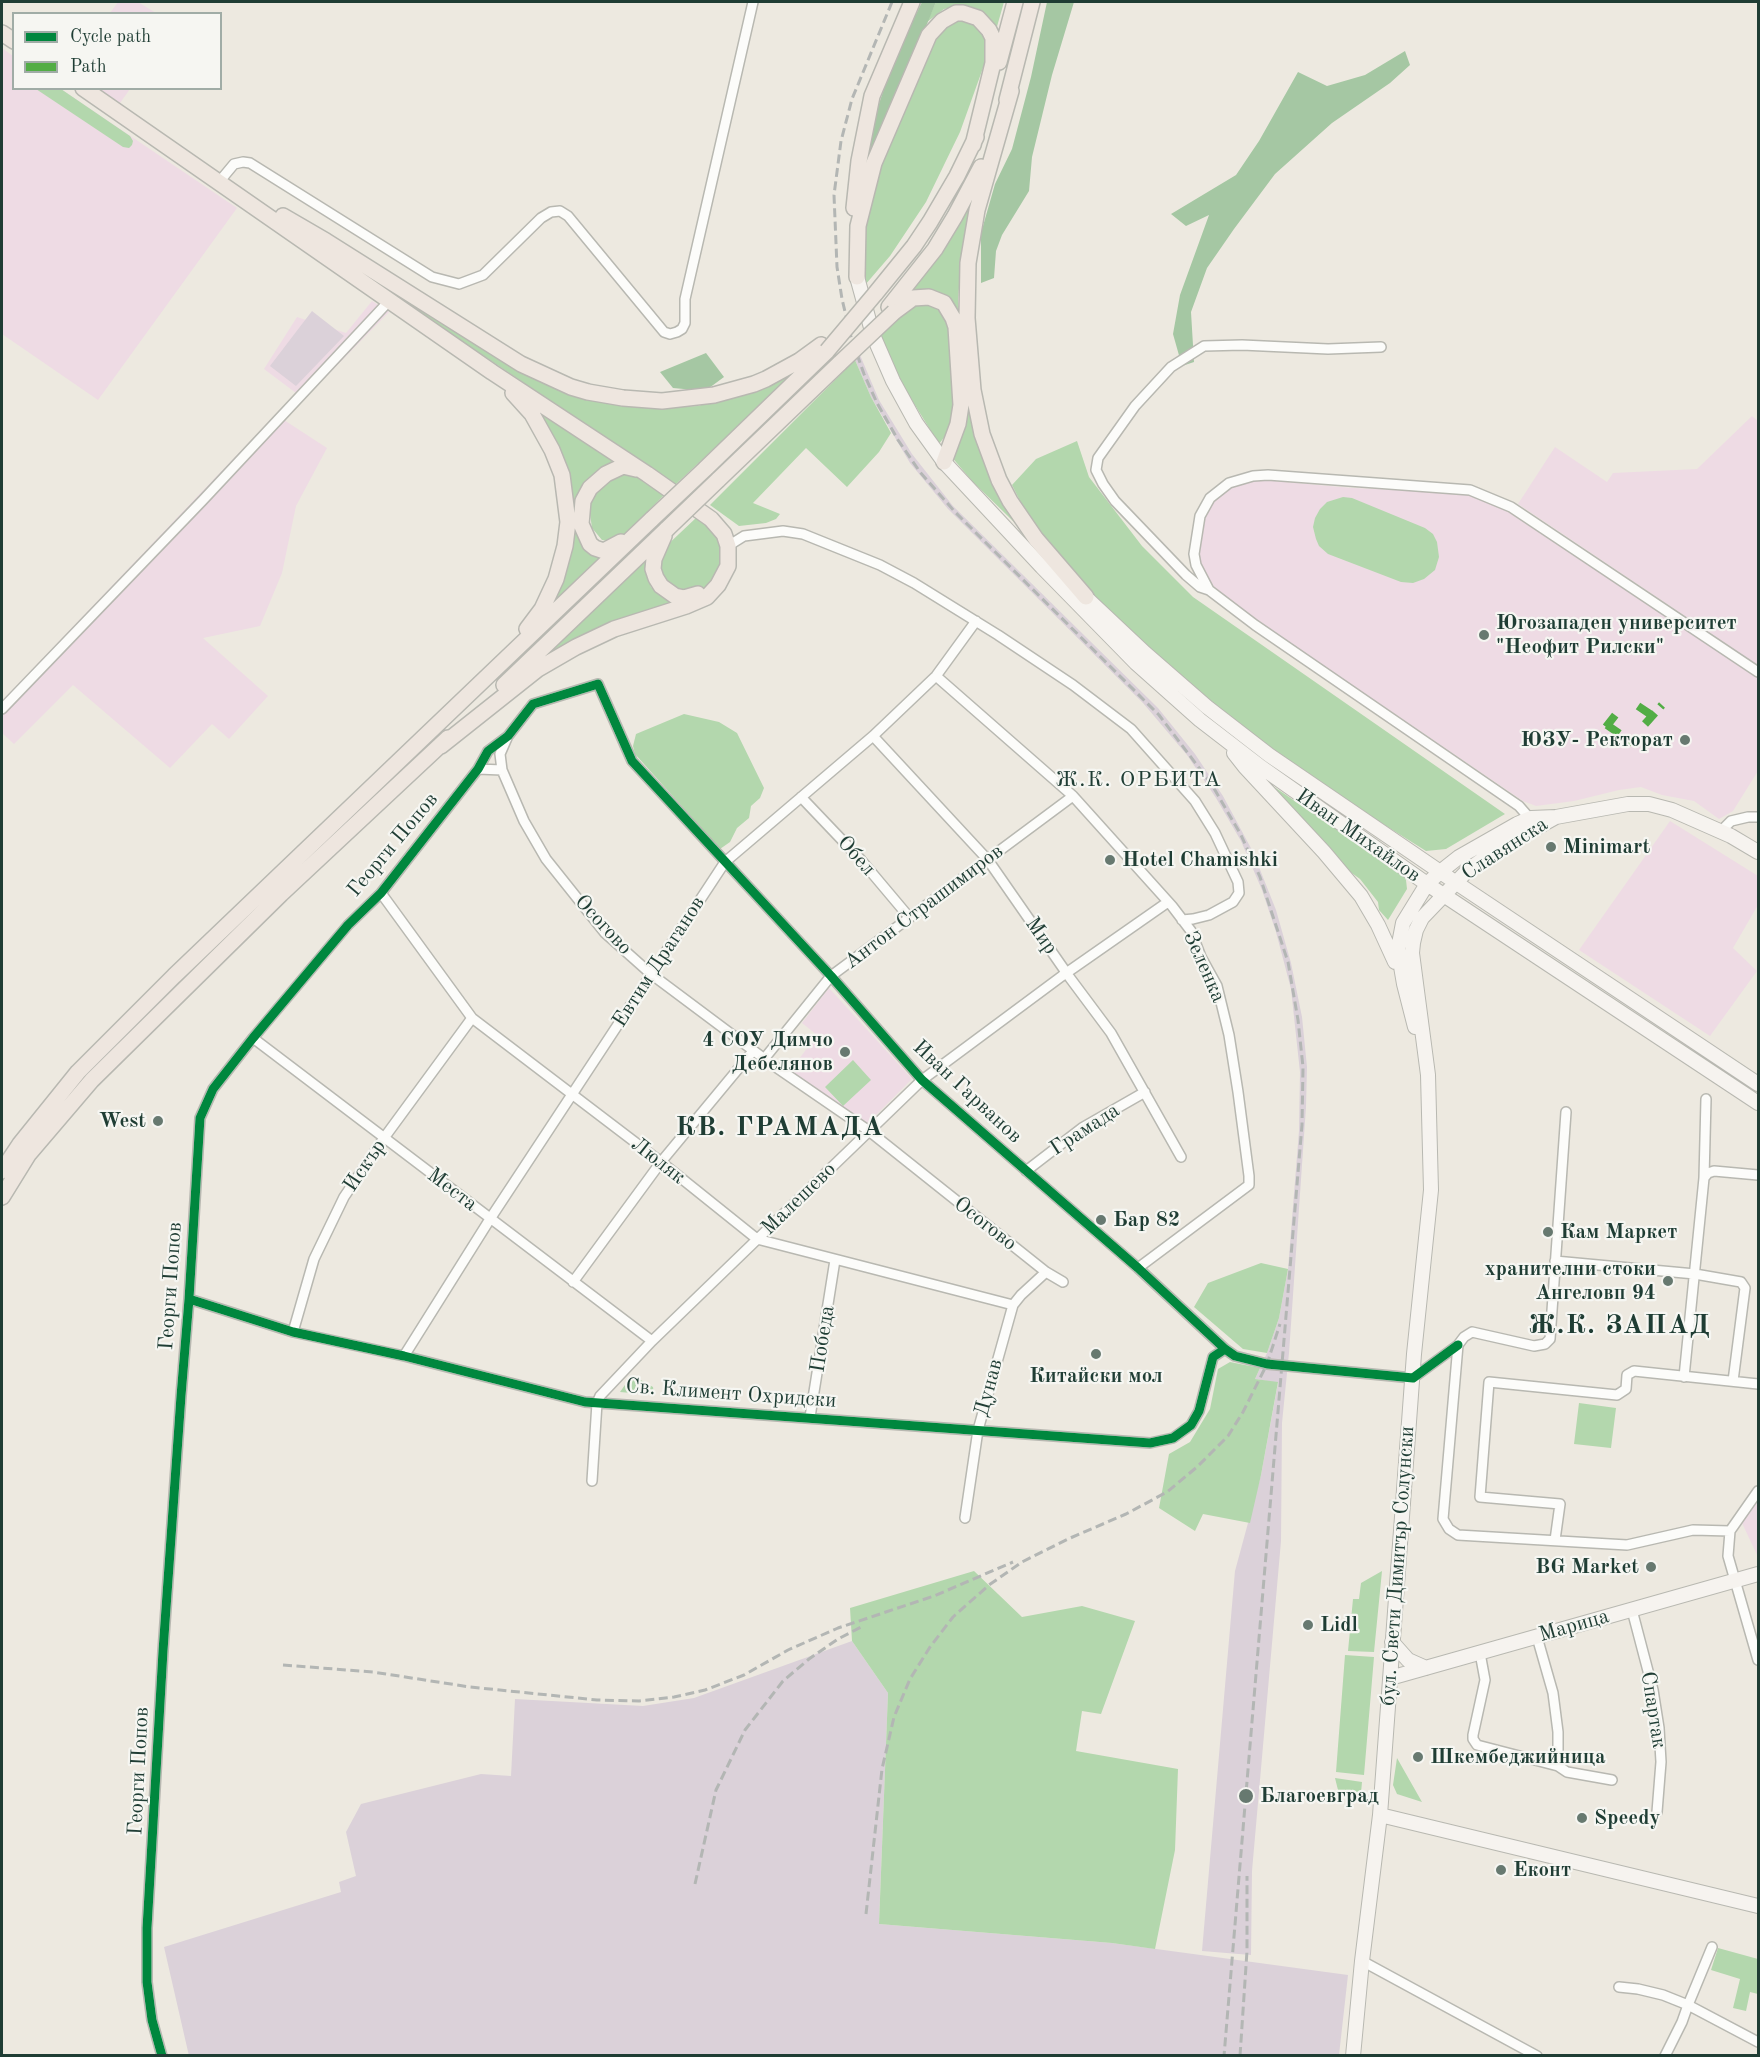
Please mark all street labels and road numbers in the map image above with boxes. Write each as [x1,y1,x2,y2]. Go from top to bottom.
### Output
street label: Иван Михайлов [1291,784,1425,888]
street label: Георги Попов [342,788,444,902]
street label: Славянска [1457,812,1553,886]
street label: Обел [831,831,881,881]
street label: Антон Страшимиров [840,839,1008,975]
street label: Осогово [569,890,637,960]
street label: Евтим Драганов [607,892,711,1032]
street label: Мир [1019,912,1063,960]
street label: Зеленка [1177,927,1231,1007]
street label: Иван Гарванов [907,1035,1027,1149]
street label: Грамада [1045,1098,1125,1162]
street label: Люляк [626,1132,690,1190]
street label: Искър [338,1135,392,1197]
street label: Малешево [756,1157,842,1241]
street label: Места [422,1163,482,1217]
street label: Осогово [948,1192,1022,1256]
street label: Георги Попов [154,1221,188,1351]
street label: Победа [805,1304,841,1374]
street label: Дунав [969,1356,1009,1420]
street label: Св. Климент Охридски [625,1374,837,1414]
street label: бул. Свети Димитър Солунски [1376,1425,1420,1707]
street label: Марица [1536,1604,1612,1648]
street label: Спартак [1634,1670,1672,1750]
street label: Георги Попов [123,1706,155,1836]

